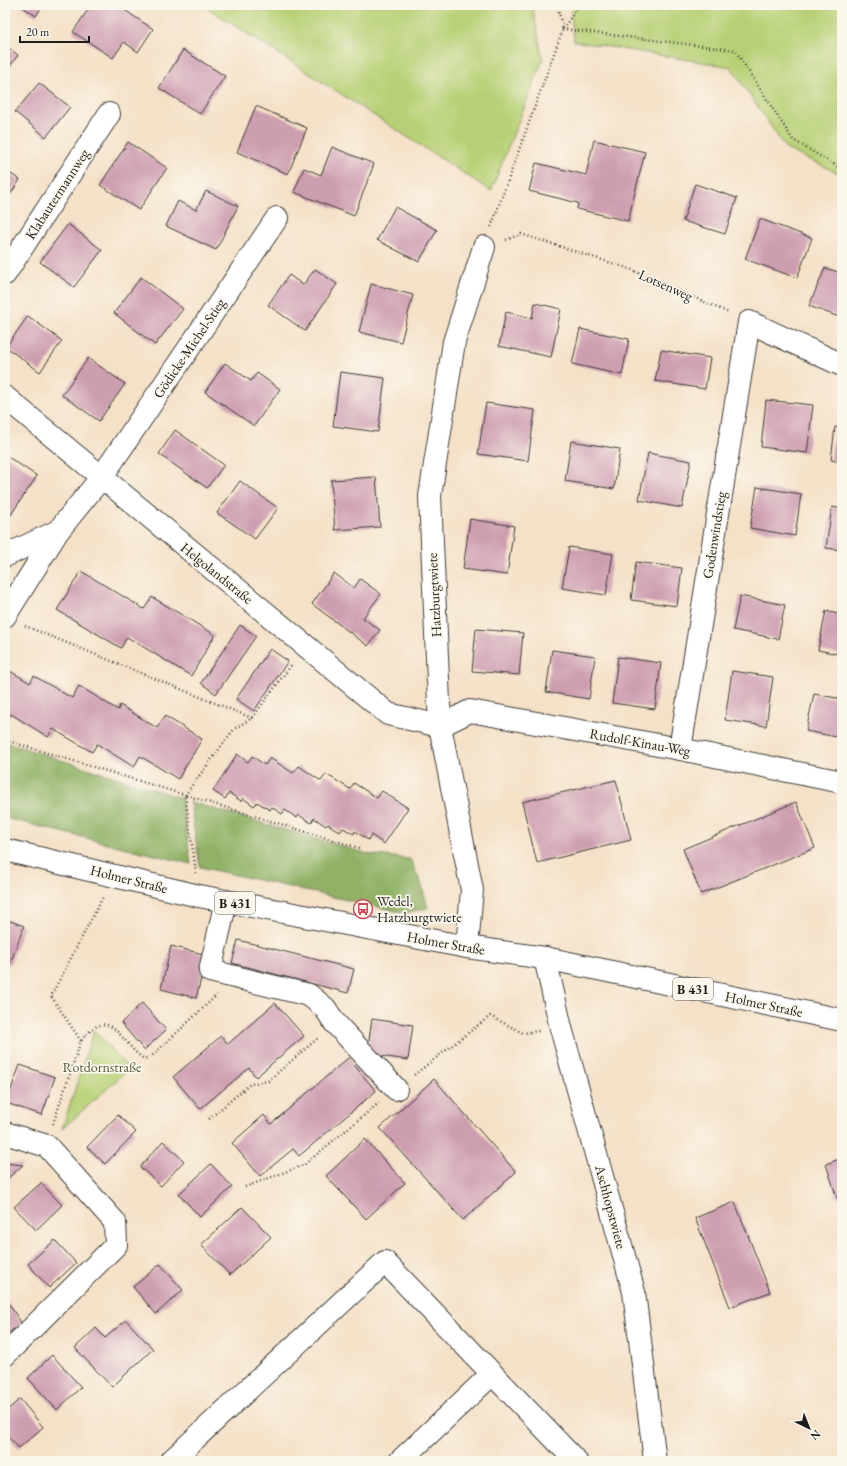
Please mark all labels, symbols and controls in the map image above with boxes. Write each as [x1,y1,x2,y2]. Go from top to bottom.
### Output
scale bar [20,18,89,44]
text: 20 m [26,24,50,40]
street label: Klabautermannweg [21,144,94,243]
street label: Lotsenweg [636,265,697,305]
street label: Gödicke-Michel-Stieg [149,294,230,401]
street label: Godenwindstieg [698,489,730,580]
street label: Helgolandstraße [177,538,257,608]
street label: Hatzburgtwiete [423,552,445,638]
street label: Rudolf-Kinau-Weg [588,724,693,760]
street label: Holmer Straße [89,861,170,897]
road number: B 431 [215,892,255,914]
place label: Wedel, Hatzburgtwiete [377,892,462,926]
bus stop icon: Wedel, Hatzburgtwiete [352,898,374,920]
street label: Holmer Straße [406,927,487,959]
road number: B 431 [673,978,713,1000]
street label: Holmer Straße [724,987,805,1021]
park label: Rotdornstraße [62,1058,142,1076]
street label: Aschhopstwiete [591,1162,631,1251]
north arrow [789,1408,829,1448]
text: N [808,1427,824,1444]

